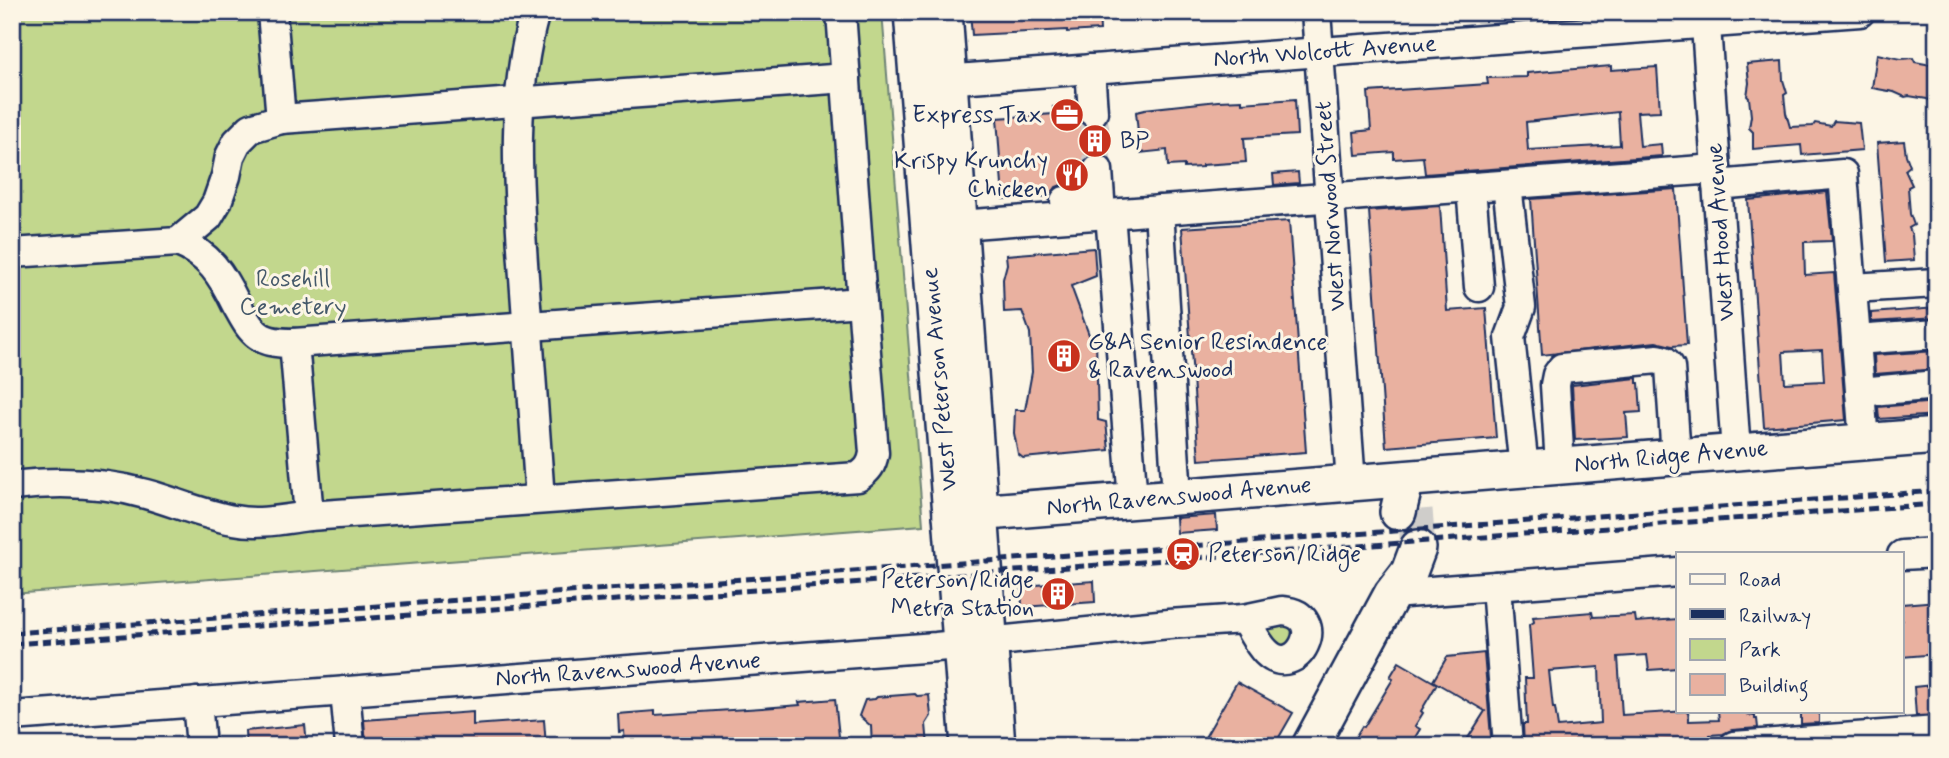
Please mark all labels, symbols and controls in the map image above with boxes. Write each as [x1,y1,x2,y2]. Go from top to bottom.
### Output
street label: North Wolcott Avenue [1212,29,1438,75]
office icon: Express Tax [1048,96,1086,134]
place label: Express Tax [912,100,1042,131]
street label: West Norwood Street [1308,100,1354,312]
building icon: BP [1076,122,1114,160]
place label: BP [1120,126,1149,157]
street label: West Hood Avenue [1699,142,1743,322]
place label: Krispy Krunchy Chicken [894,146,1048,205]
restaurant icon: Krispy Krunchy Chicken [1053,156,1091,194]
park label: Rosehill Cemetery [239,264,347,323]
street label: West Peterson Avenue [915,266,965,492]
place label: G&A Senior Resindence & Ravenswood [1088,327,1327,386]
building icon: G&A Senior Resindence & Ravenswood [1045,337,1083,375]
street label: North Ridge Avenue [1573,433,1769,483]
street label: North Ravenswood Avenue [1045,470,1313,524]
station icon: Peterson/Ridge [1164,535,1202,573]
place label: Peterson/Ridge [1208,539,1361,572]
legend [1676,552,1904,712]
place label: Peterson/Ridge Metra Station [881,565,1034,624]
text: Road [1739,566,1781,594]
building icon: Peterson/Ridge Metra Station [1039,575,1077,613]
text: Railway [1739,602,1811,630]
text: Park [1739,636,1781,664]
street label: North Ravenswood Avenue [494,645,762,695]
text: Building [1739,672,1809,702]

